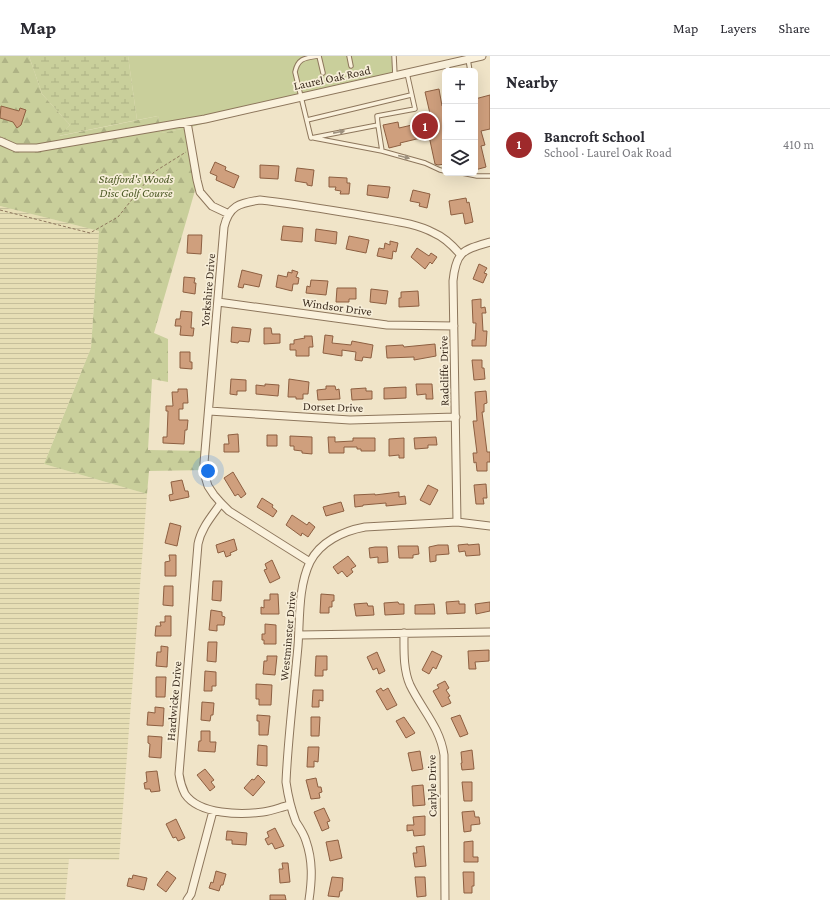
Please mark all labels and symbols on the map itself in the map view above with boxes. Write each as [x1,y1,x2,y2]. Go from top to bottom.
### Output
street label: Laurel Oak Road [292,63,373,93]
pin: 1 [412,111,438,141]
one-way arrow [333,129,345,135]
one-way arrow [398,154,410,160]
park label: Stafford's Woods Disc Golf Course [99,172,173,200]
street label: Yorkshire Drive [198,253,218,327]
street label: Windsor Drive [301,295,373,319]
street label: Radcliffe Drive [436,336,452,406]
street label: Dorset Drive [303,399,363,415]
your location [198,461,218,481]
street label: Westminster Drive [277,590,299,682]
street label: Hardwicke Drive [164,661,184,741]
street label: Carlyle Drive [424,755,440,817]

